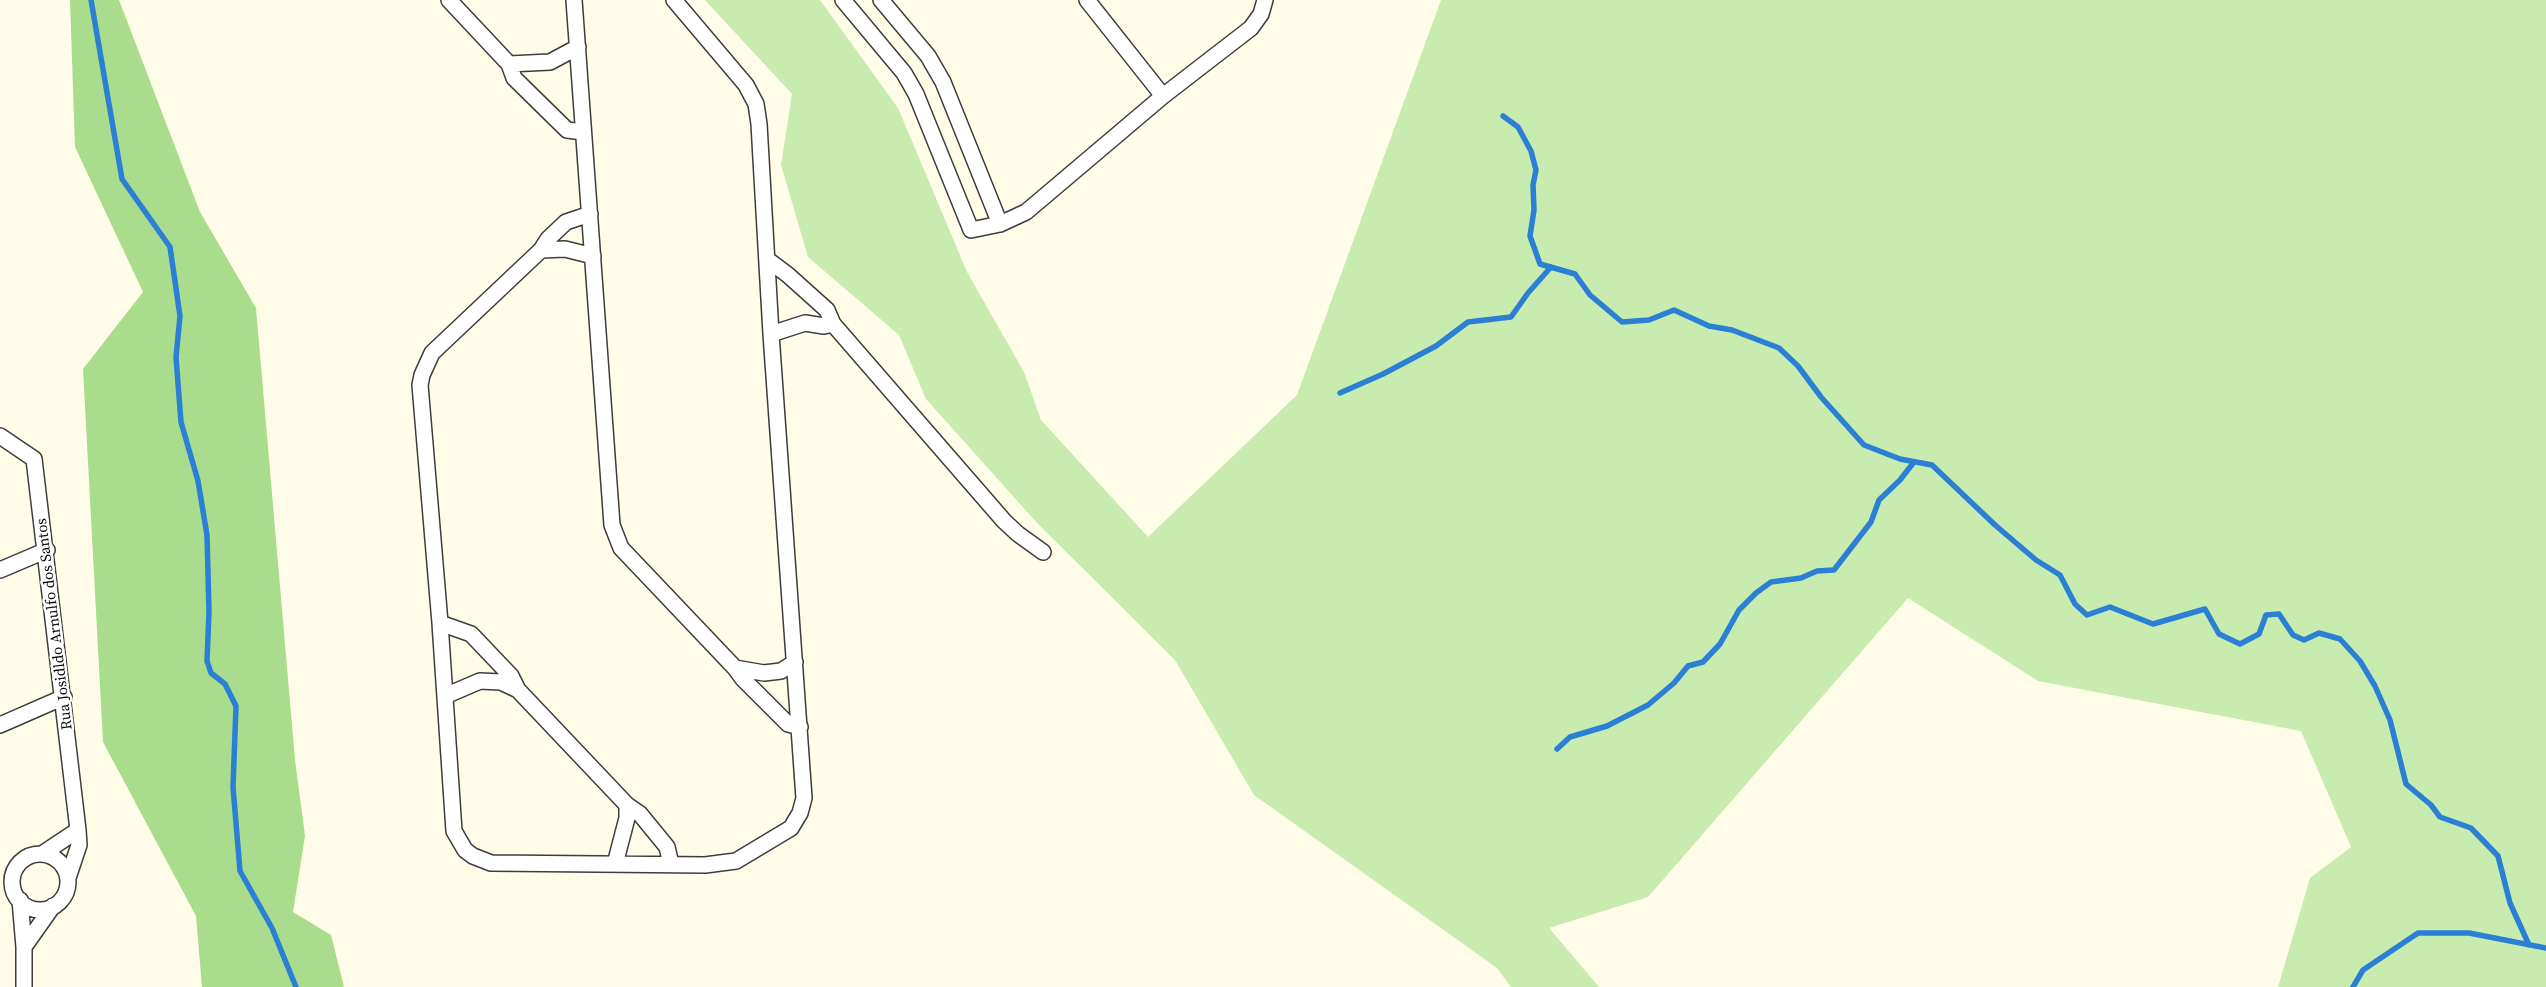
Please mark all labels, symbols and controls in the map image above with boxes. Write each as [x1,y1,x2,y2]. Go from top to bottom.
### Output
street label: Rua Josidldo Arnulfo dos Santos [33,517,77,731]

